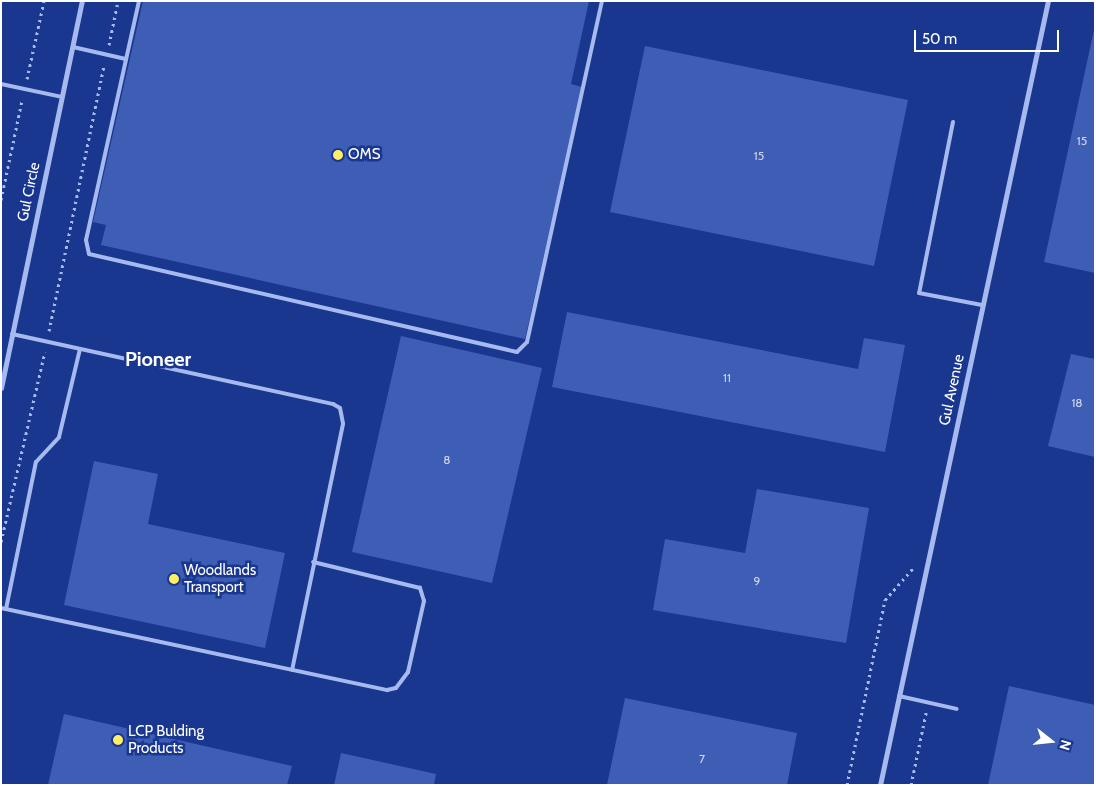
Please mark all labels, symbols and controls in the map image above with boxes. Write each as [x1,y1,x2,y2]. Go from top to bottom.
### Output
scale bar [916,20,1061,52]
text: 50 m [922,30,957,48]
house number: 15 [1077,134,1087,148]
place label: OMS [348,146,380,164]
marker: OMS [332,149,344,161]
house number: 15 [754,149,764,163]
street label: Gul Circle [14,161,44,223]
district label: Pioneer [125,347,191,371]
street label: Gul Avenue [936,353,968,427]
house number: 11 [723,371,731,385]
house number: 18 [1071,396,1083,410]
house number: 8 [443,453,451,467]
place label: Woodlands Transport [184,561,256,596]
marker: Woodlands Transport [168,573,180,585]
house number: 9 [754,574,760,588]
north arrow [1026,716,1076,766]
place label: LCP Bulding Products [128,722,204,757]
marker: LCP Bulding Products [112,734,124,746]
text: N [1055,738,1075,752]
house number: 7 [699,752,705,766]

